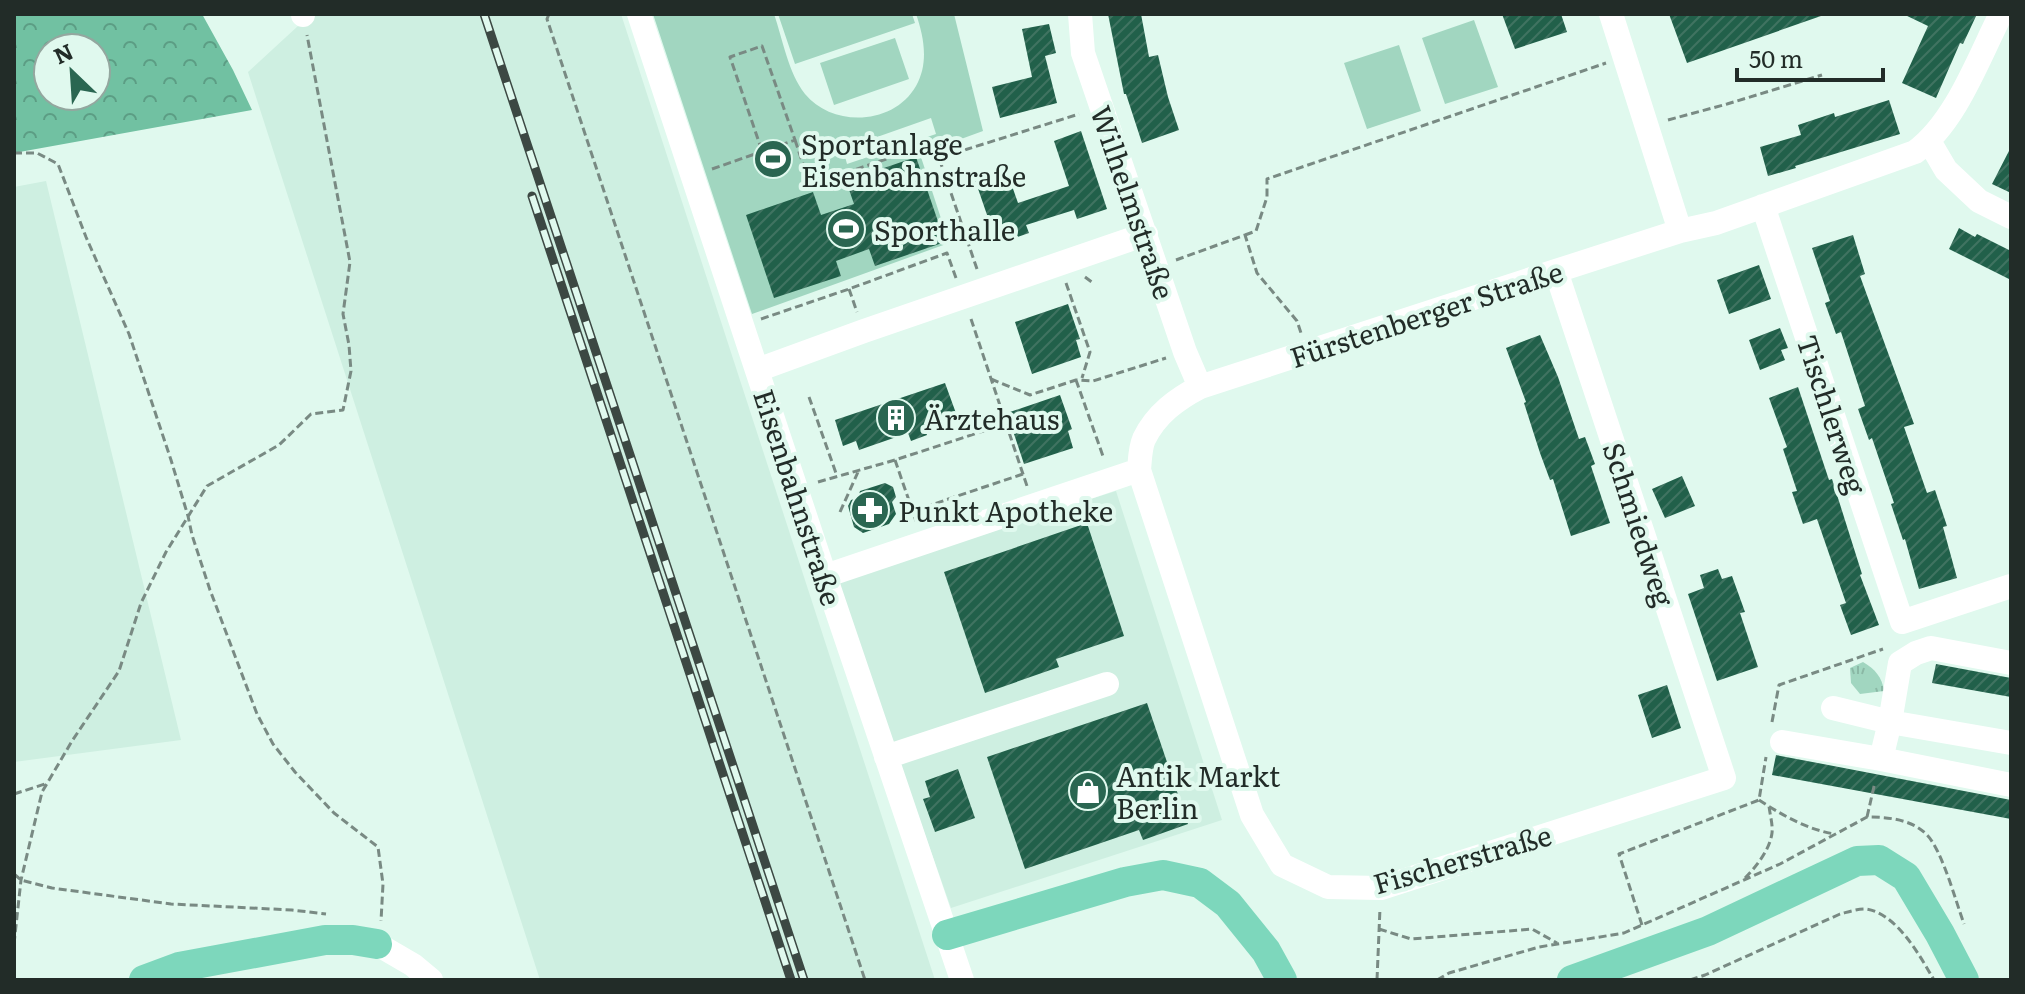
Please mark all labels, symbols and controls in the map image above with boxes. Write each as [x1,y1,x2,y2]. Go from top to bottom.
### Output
north arrow [32,32,112,112]
scale bar [1737,32,1883,82]
text: N [48,34,78,71]
text: 50 m [1749,40,1803,75]
street label: Wilhelmstraße [1081,100,1187,304]
place label: Sportanlage Eisenbahnstraße [801,122,1026,196]
sports icon: Sportanlage Eisenbahnstraße [752,138,794,180]
sports icon: Sporthalle [825,208,867,250]
place label: Sporthalle [874,208,1015,250]
street label: Fürstenberger Straße [1284,249,1568,377]
street label: Tischlerweg [1788,329,1879,499]
street label: Eisenbahnstraße [744,383,854,611]
building icon: Ärztehaus [875,397,917,439]
place label: Ärztehaus [924,397,1059,439]
street label: Schmiedweg [1594,437,1686,612]
pharmacy icon: Punkt Apotheke [849,489,891,531]
place label: Punkt Apotheke [898,489,1113,531]
place label: Antik Markt Berlin [1116,754,1281,828]
shop icon: Antik Markt Berlin [1067,770,1109,812]
street label: Fischerstraße [1368,813,1556,903]

